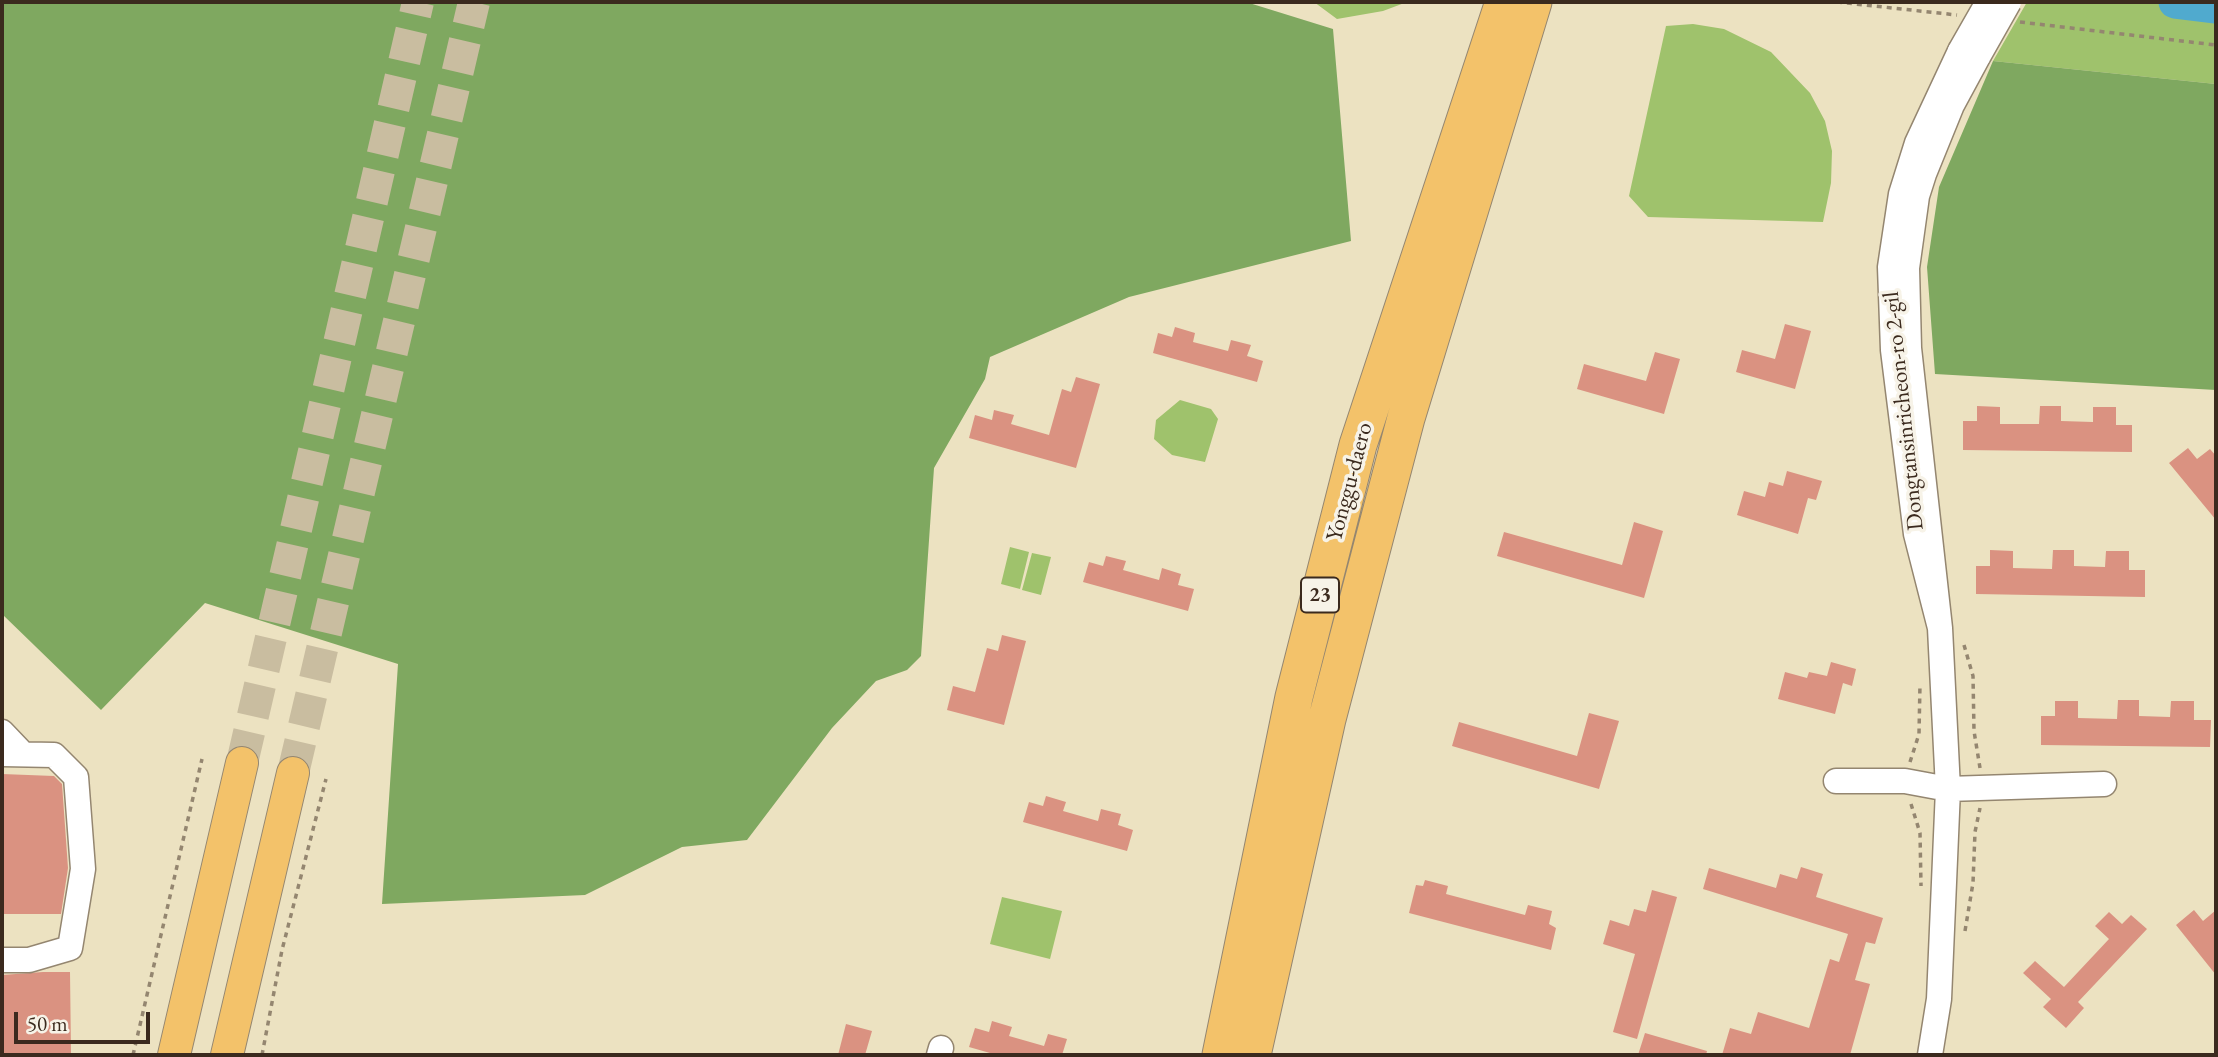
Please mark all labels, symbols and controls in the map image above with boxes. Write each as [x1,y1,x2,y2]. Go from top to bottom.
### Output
street label: Dongtansinricheon-ro 2-gil [1878,290,1930,532]
street label: Yonggu-daero [1321,420,1379,544]
road number: 23 [1301,578,1339,612]
scale bar [18,998,154,1042]
text: 50 m [27,1010,68,1037]

